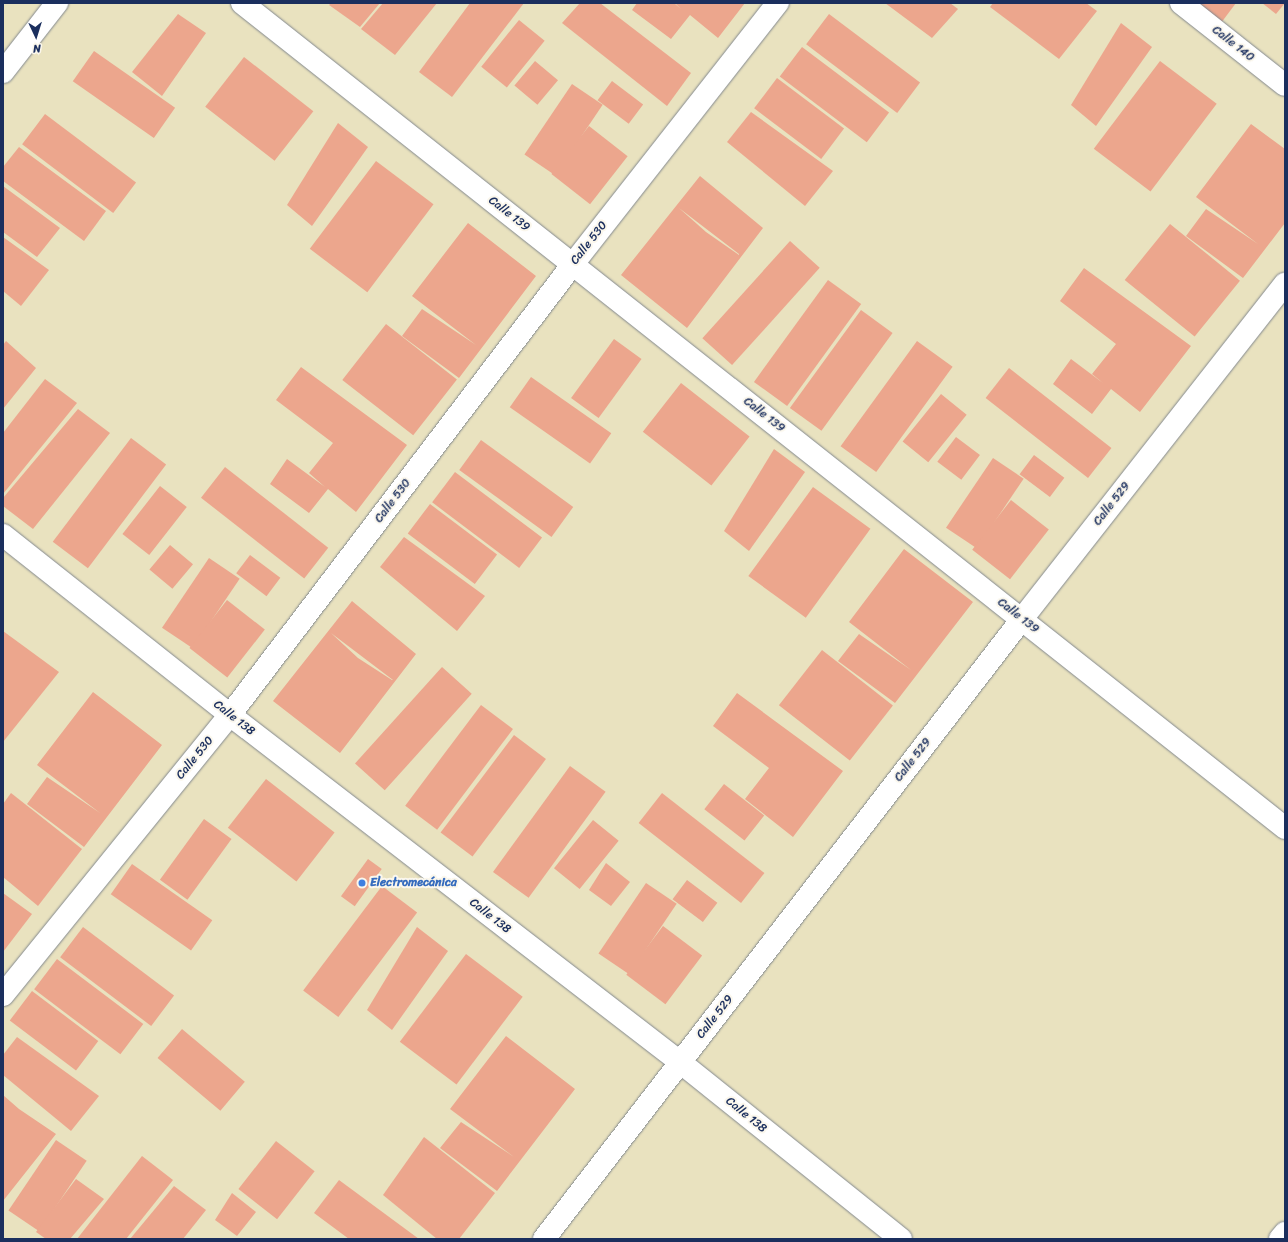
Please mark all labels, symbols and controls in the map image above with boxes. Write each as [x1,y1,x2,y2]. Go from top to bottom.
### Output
north arrow [16,16,56,56]
street label: Calle 140 [1209,23,1257,65]
text: N [32,39,41,58]
street label: Calle 139 [485,193,533,235]
street label: Calle 530 [568,218,610,268]
street label: Calle 139 [740,394,788,436]
street label: Calle 530 [372,476,414,526]
street label: Calle 529 [1091,479,1133,529]
street label: Calle 139 [994,595,1042,637]
street label: Calle 138 [210,697,258,739]
street label: Calle 530 [173,734,217,782]
street label: Calle 529 [892,735,934,785]
place label: Electromecánica [370,876,457,890]
marker: Electromecánica [357,878,367,888]
street label: Calle 138 [466,895,514,937]
street label: Calle 529 [694,992,736,1042]
street label: Calle 138 [723,1094,769,1136]

